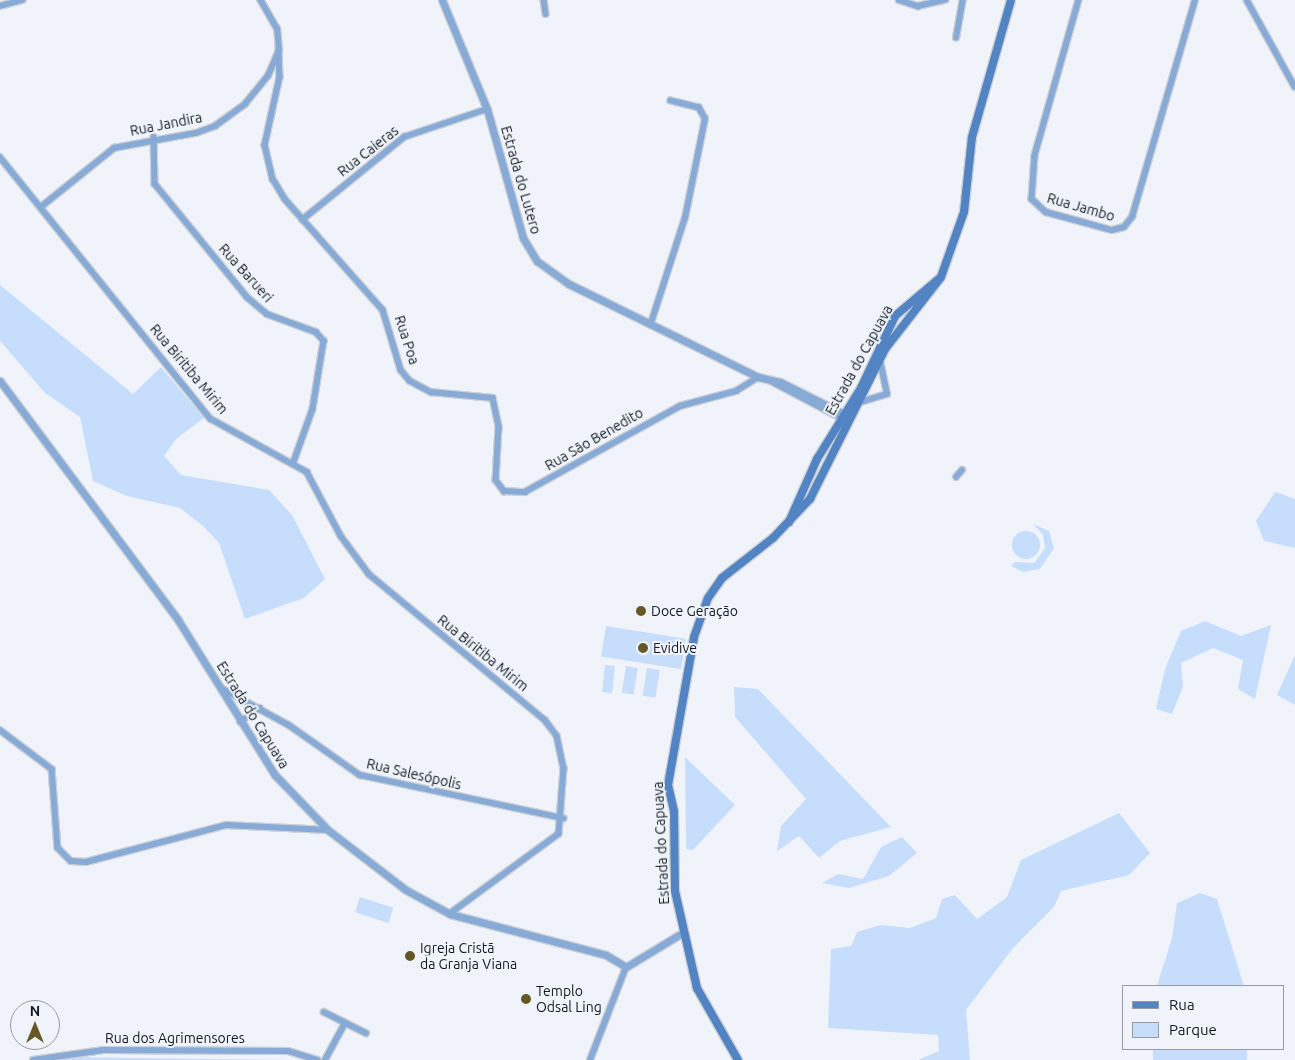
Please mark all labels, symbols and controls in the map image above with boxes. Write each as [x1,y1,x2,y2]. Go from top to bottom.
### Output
street label: Rua Jandira [128,109,204,139]
street label: Rua Caieras [334,122,402,180]
street label: Estrada do Lutero [498,124,544,236]
street label: Rua Jambo [1045,189,1117,225]
street label: Rua Barueri [215,240,277,306]
street label: Estrada do Capuava [822,302,896,418]
street label: Rua Poa [391,313,423,367]
street label: Rua Biritiba Mirim [147,321,231,417]
street label: Rua São Benedito [542,404,646,474]
place label: Doce Geração [651,603,738,619]
marker: Doce Geração [635,605,647,617]
street label: Rua Biritiba Mirim [434,611,532,695]
place label: Evidive [653,640,697,656]
marker: Evidive [637,642,649,654]
street label: Estrada do Capuava [213,658,293,772]
street label: Rua Salesópolis [365,755,463,793]
street label: Estrada do Capuava [649,781,673,905]
place label: Igreja Cristã da Granja Viana [420,940,517,972]
marker: Igreja Cristã da Granja Viana [404,950,416,962]
place label: Templo Odsal Ling [536,983,602,1016]
legend [1122,985,1285,1050]
marker: Templo Odsal Ling [520,993,532,1005]
text: Rua [1169,996,1195,1013]
north arrow [10,1000,60,1050]
text: N [30,1003,40,1019]
text: Parque [1169,1021,1217,1038]
street label: Rua dos Agrimensores [105,1030,245,1046]

